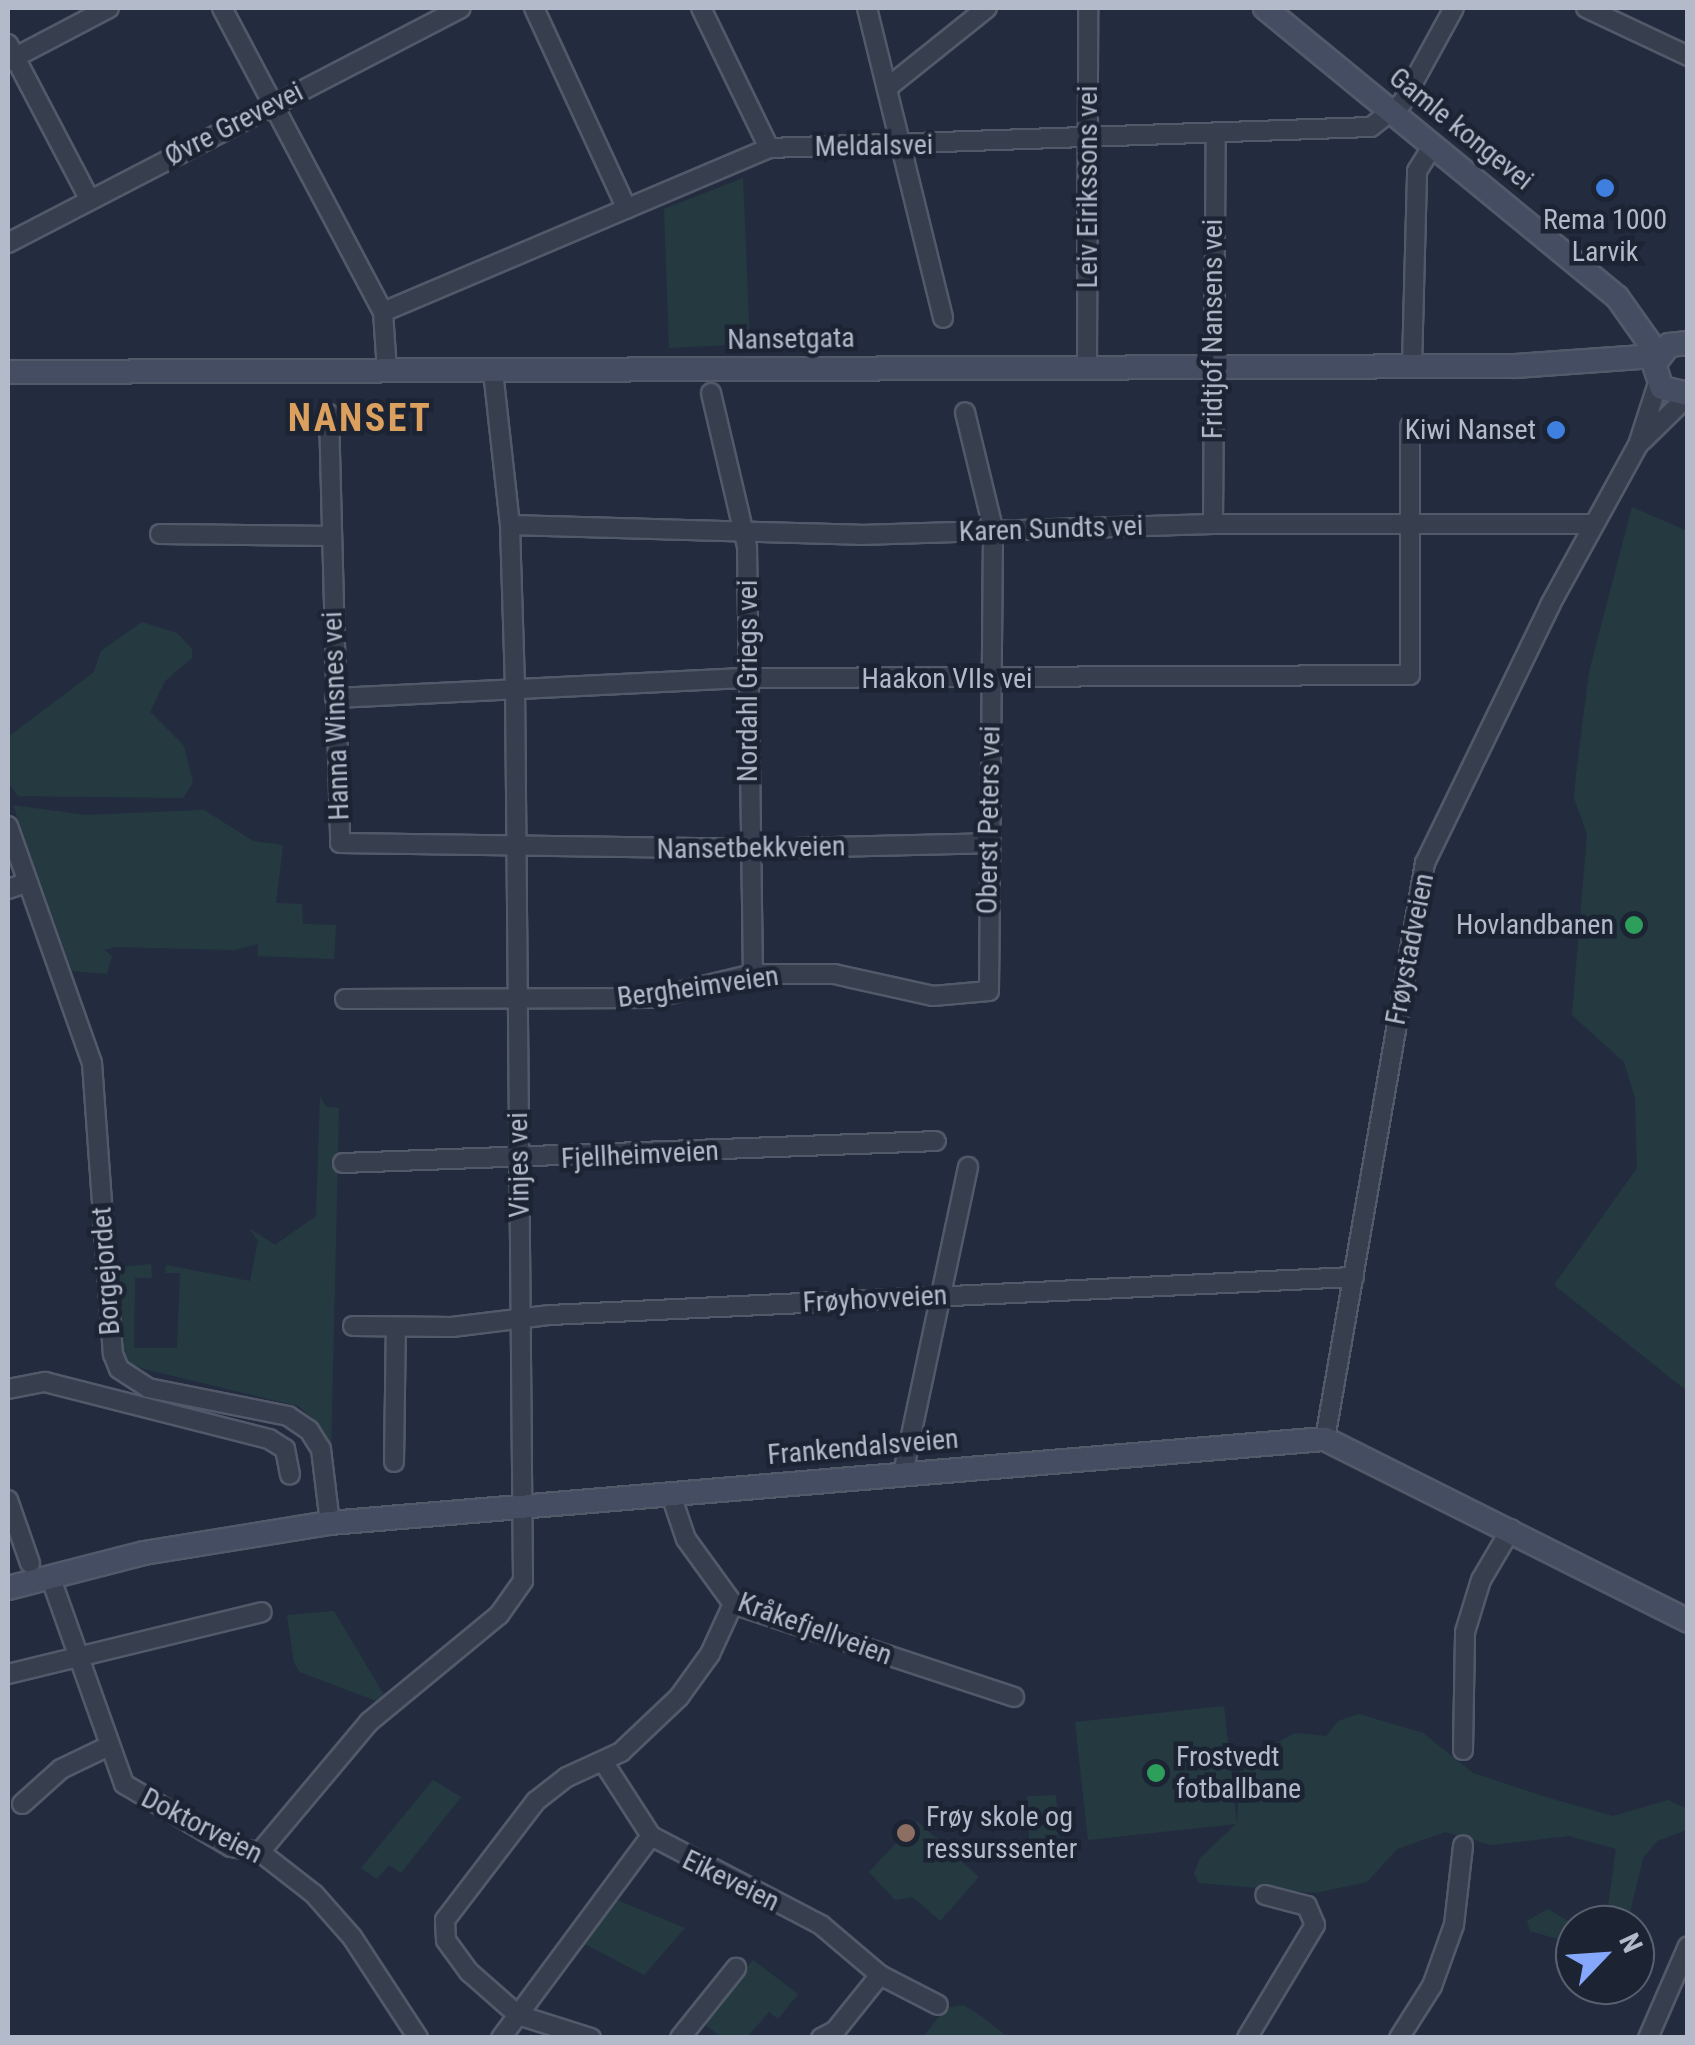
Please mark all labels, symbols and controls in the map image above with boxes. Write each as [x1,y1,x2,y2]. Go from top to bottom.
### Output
street label: Gamle kongevei [1382,61,1540,197]
street label: Øvre Grevevei [159,75,309,173]
street label: Leiv Eirikssons vei [1071,86,1105,288]
street label: Meldalsvei [814,128,934,164]
marker: Rema 1000 Larvik [1594,177,1616,199]
place label: Rema 1000 Larvik [1543,203,1667,269]
street label: Fridtjof Nansens vei [1196,219,1230,439]
street label: Nansetgata [727,321,855,357]
district label: NANSET [288,396,432,442]
place label: Kiwi Nanset [1405,413,1536,447]
marker: Kiwi Nanset [1545,419,1567,441]
street label: Karen Sundts vei [958,509,1144,549]
street label: Nordahl Griegs vei [731,580,765,782]
street label: Hanna Winsnes vei [316,611,356,821]
street label: Haakon VIIs vei [861,662,1033,696]
street label: Oberst Peters vei [971,725,1007,915]
street label: Nansetbekkveien [656,830,846,866]
street label: Frøystadveien [1379,870,1441,1028]
place label: Hovlandbanen [1456,908,1614,942]
marker: Hovlandbanen [1623,914,1645,936]
street label: Bergheimveien [615,959,781,1015]
street label: Vinjes vei [501,1112,537,1218]
street label: Fjellheimveien [560,1134,720,1176]
street label: Borgejordet [85,1206,127,1336]
street label: Frøyhovveien [802,1278,948,1320]
street label: Frankendalsveien [766,1422,960,1472]
street label: Kråkefjellveien [733,1586,897,1672]
place label: Frostvedt fotballbane [1176,1740,1301,1806]
marker: Frostvedt fotballbane [1145,1762,1167,1784]
street label: Doktorveien [136,1781,268,1871]
place label: Frøy skole og ressurssenter [926,1800,1077,1866]
marker: Frøy skole og ressurssenter [895,1822,917,1844]
street label: Eikeveien [677,1843,785,1919]
north arrow [1555,1905,1655,2005]
text: N [1612,1928,1649,1958]

